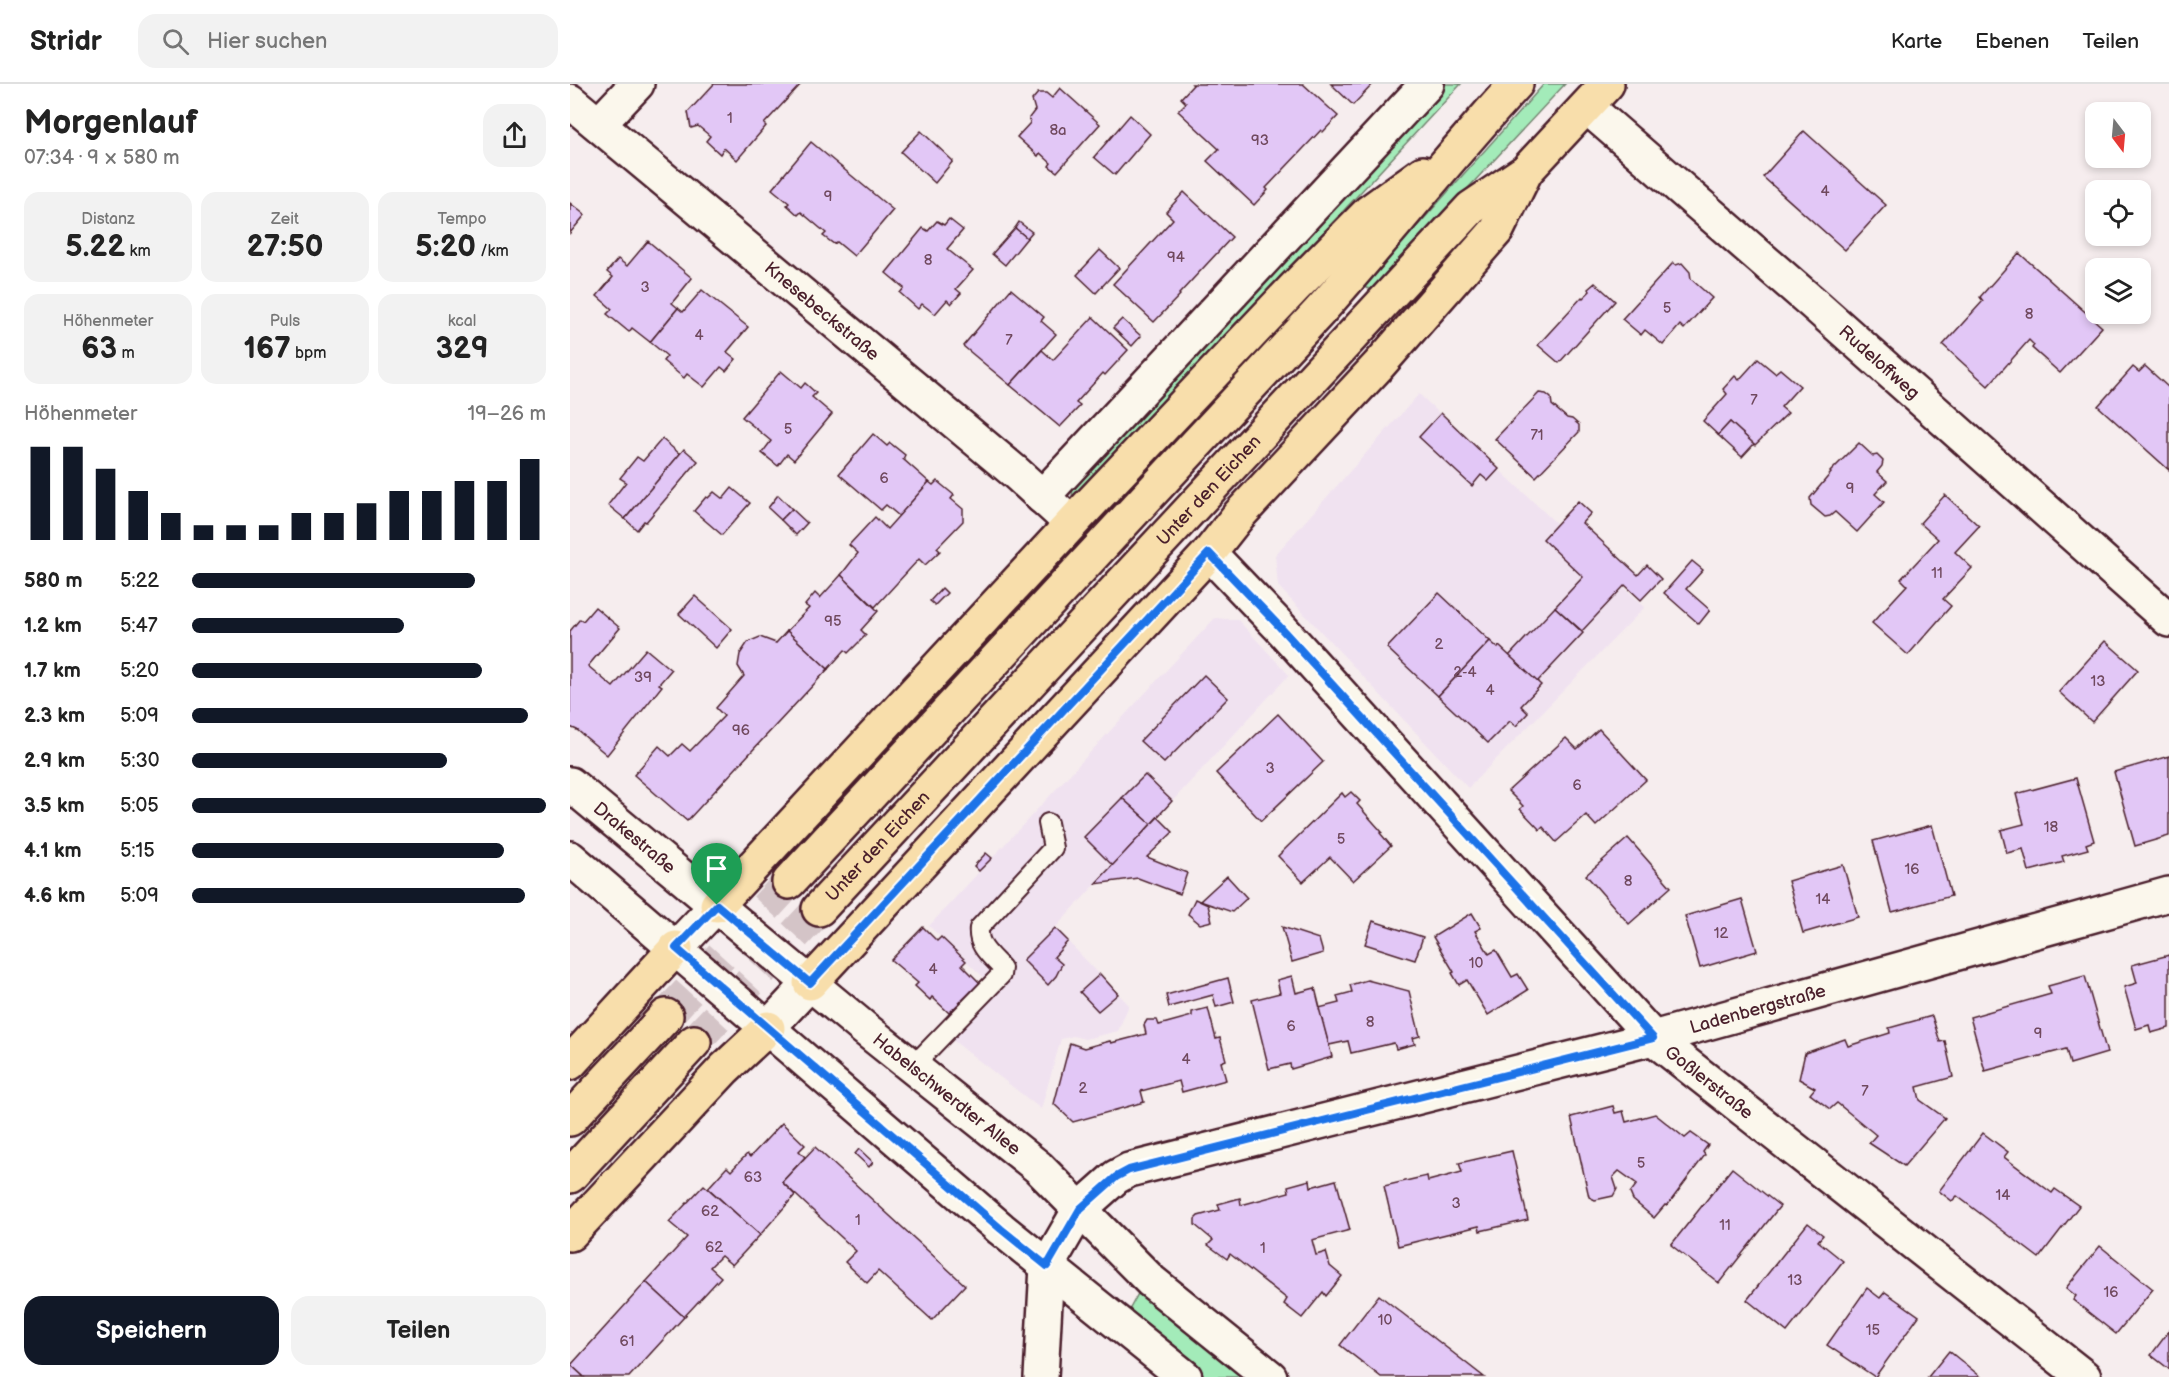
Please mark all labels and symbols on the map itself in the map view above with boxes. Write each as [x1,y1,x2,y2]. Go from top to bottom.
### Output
north arrow [2085,102,2151,168]
house number: 1 [727,109,733,128]
house number: 8a [1049,121,1067,140]
house number: 93 [1251,131,1269,150]
house number: 4 [1820,182,1830,201]
house number: 9 [824,187,832,206]
house number: 94 [1167,248,1185,267]
house number: 8 [924,251,933,270]
street label: Knesebeckstraße [760,258,883,365]
house number: 3 [640,278,650,297]
house number: 5 [1663,299,1671,318]
house number: 8 [2025,305,2034,324]
street label: Rudeloffweg [1834,321,1924,404]
house number: 4 [694,326,704,345]
house number: 7 [1005,331,1013,350]
house number: 7 [1750,391,1758,410]
house number: 5 [784,420,792,439]
house number: 71 [1530,426,1544,445]
street label: Unter den Eichen [1153,431,1265,550]
house number: 6 [879,469,889,488]
house number: 9 [1846,479,1854,498]
house number: 11 [1931,564,1943,583]
house number: 95 [824,612,842,631]
house number: 2 [1435,635,1444,654]
house number: 2-4 [1453,663,1477,682]
house number: 39 [634,668,652,687]
house number: 13 [2090,672,2106,691]
house number: 4 [1485,681,1495,700]
house number: 96 [732,721,750,740]
house number: 3 [1265,759,1275,778]
house number: 6 [1572,776,1582,795]
street label: Unter den Eichen [822,787,934,906]
street label: Drakestraße [589,798,680,878]
house number: 18 [2044,818,2059,837]
house number: 5 [1337,830,1345,849]
pin [691,843,742,905]
house number: 16 [1905,860,1919,879]
house number: 8 [1624,872,1633,891]
house number: 14 [1816,890,1830,909]
house number: 12 [1714,924,1728,943]
house number: 10 [1469,954,1483,973]
house number: 4 [928,960,938,979]
street label: Ladenbergstraße [1687,980,1829,1038]
house number: 8 [1366,1013,1375,1032]
house number: 6 [1286,1017,1296,1036]
house number: 9 [2034,1024,2042,1043]
street label: Habelschwerdter Allee [868,1029,1025,1160]
street label: Goßlerstraße [1661,1041,1757,1124]
house number: 4 [1181,1050,1191,1069]
house number: 2 [1079,1079,1088,1098]
house number: 7 [1861,1082,1869,1101]
house number: 5 [1637,1154,1645,1173]
house number: 63 [744,1168,762,1187]
house number: 14 [1996,1186,2010,1205]
house number: 3 [1451,1194,1461,1213]
house number: 62 [701,1202,719,1221]
house number: 1 [855,1211,861,1230]
house number: 11 [1719,1216,1731,1235]
house number: 62 [705,1238,723,1257]
house number: 1 [1260,1239,1266,1258]
house number: 13 [1787,1271,1803,1290]
house number: 16 [2104,1283,2118,1302]
house number: 10 [1378,1311,1392,1330]
house number: 15 [1866,1321,1880,1340]
house number: 61 [620,1332,634,1351]

